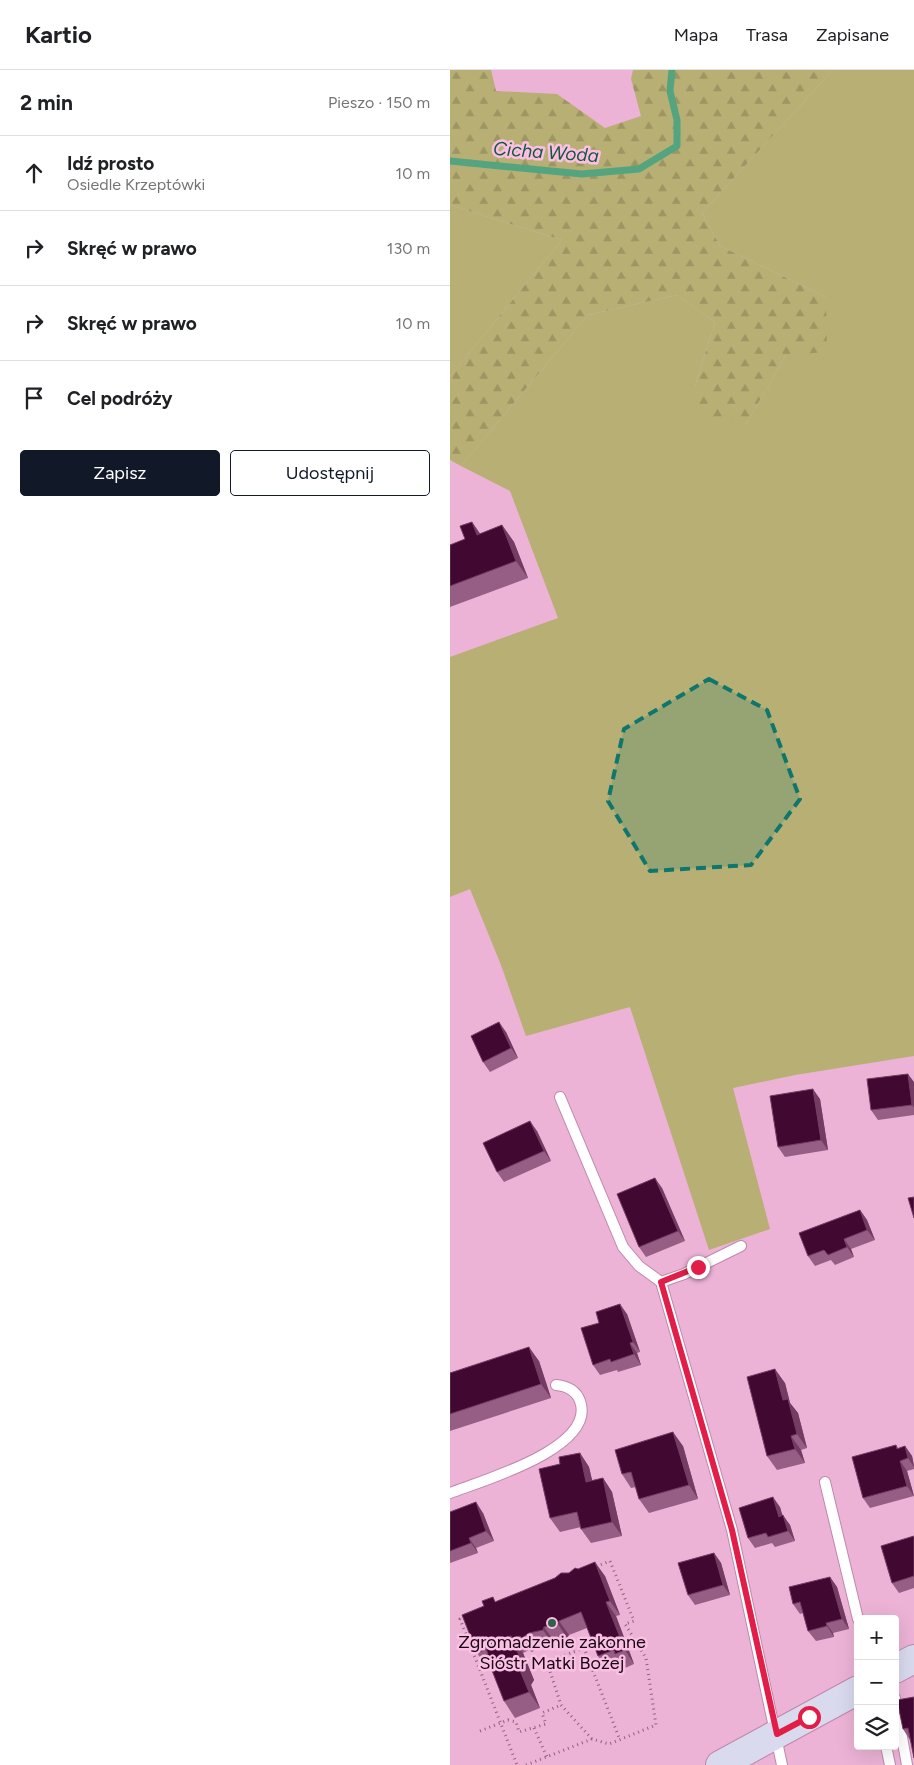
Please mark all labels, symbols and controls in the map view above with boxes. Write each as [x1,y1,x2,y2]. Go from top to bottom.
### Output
text: Kartio [25,20,92,49]
text: Mapa [674,24,718,46]
text: Trasa [746,24,788,46]
text: Zapisane [816,24,889,46]
text: 2 min [20,90,73,115]
text: Pieszo · 150 m [328,93,430,112]
water label: Cicha Woda [492,137,600,167]
text: Idź prosto [67,152,154,175]
icon: ahead [20,159,48,187]
text: 10 m [396,164,430,183]
text: Osiedle Krzeptówki [67,175,205,194]
icon: right [20,234,48,262]
text: Skręć w prawo [67,237,197,260]
text: 130 m [387,239,430,258]
icon: right [20,309,48,337]
text: Skręć w prawo [67,312,197,335]
text: 10 m [396,314,430,333]
icon: arrive [20,384,48,412]
text: Cel podróży [67,387,173,410]
button: Zapisz [20,450,220,496]
button: Udostępnij [230,450,430,496]
route end [687,1256,710,1279]
map controls [854,1615,899,1750]
button: + [854,1615,899,1660]
marker: Zgromadzenie zakonne Sióstr Matki Bożej [546,1617,558,1629]
place label: Zgromadzenie zakonne Sióstr Matki Bożej [458,1631,646,1674]
button: − [854,1660,899,1705]
button: layers [854,1705,899,1750]
route start [798,1706,821,1729]

